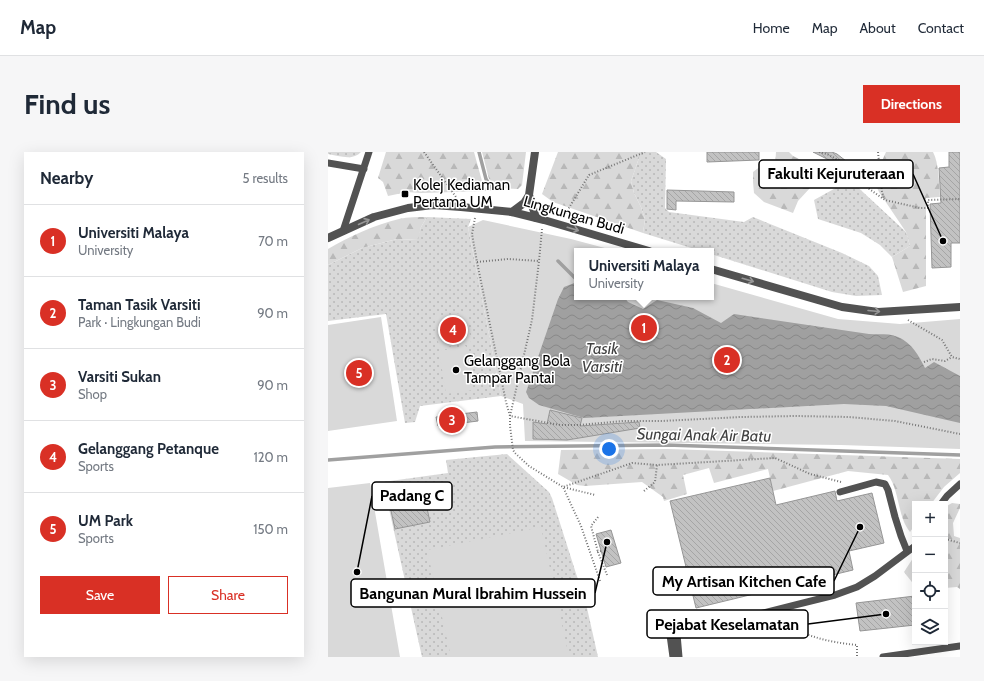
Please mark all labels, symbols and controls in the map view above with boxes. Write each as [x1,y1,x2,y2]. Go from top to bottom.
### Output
text: Map [20,16,56,39]
text: Home [753,19,790,37]
text: Map [812,19,837,37]
text: About [859,19,896,37]
text: Contact [918,19,964,37]
button: Directions [863,85,960,123]
text: Find us [24,87,110,121]
callout: Fakulti Kejuruteraan [759,160,913,188]
text: Fakulti Kejuruteraan [767,164,905,183]
text: Nearby [40,168,93,188]
text: 5 results [242,170,288,186]
place label: Kolej Kediaman Pertama UM [413,176,510,211]
marker: Kolej Kediaman Pertama UM [400,189,410,199]
street label: Lingkungan Budi [521,192,627,238]
one-way arrow [357,218,369,225]
text: Universiti Malaya [78,224,189,242]
one-way arrow [566,226,579,233]
text: 1 [51,233,55,249]
text: 70 m [258,233,288,249]
text: University [78,242,133,258]
popup [574,248,714,300]
text: Universiti Malaya [589,257,699,275]
text: University [589,275,644,291]
one-way arrow [742,277,755,284]
text: Taman Tasik Varsiti [78,296,201,314]
text: 2 [50,305,56,321]
text: 90 m [257,305,288,321]
one-way arrow [867,307,880,314]
pin: 1 [631,313,657,343]
text: Park · Lingkungan Budi [78,314,201,330]
pin: 4 [440,315,466,345]
water label: Tasik Varsiti [582,339,623,376]
pin: 2 [714,345,740,375]
place label: Gelanggang Bola Tampar Pantai [464,352,571,387]
pin: 5 [346,358,372,388]
marker: Gelanggang Bola Tampar Pantai [451,365,461,375]
text: Varsiti Sukan [78,368,161,386]
text: 3 [49,377,57,393]
text: 90 m [257,377,288,393]
text: Shop [78,386,107,402]
pin: 3 [439,405,465,435]
water label: Sungai Anak Air Batu [637,424,771,446]
your location [599,439,619,459]
text: Gelanggang Petanque [78,440,219,458]
text: 4 [49,449,57,465]
text: 120 m [254,449,288,465]
text: Sports [78,458,114,474]
callout: Padang C [372,482,452,510]
text: Padang C [380,486,445,505]
map controls [912,501,948,645]
button: + [912,501,948,537]
text: UM Park [78,512,133,530]
text: 5 [50,521,56,537]
text: 150 m [253,521,288,537]
text: Sports [78,530,114,546]
button: − [912,537,948,573]
callout: My Artisan Kitchen Cafe [653,567,834,595]
text: My Artisan Kitchen Cafe [662,572,826,591]
button: locate [912,573,948,609]
button: Save [40,576,160,614]
button: Share [168,576,288,614]
callout: Bangunan Mural Ibrahim Hussein [351,579,595,607]
text: Bangunan Mural Ibrahim Hussein [359,584,587,603]
button: layers [912,609,948,645]
callout: Pejabat Keselamatan [647,610,808,638]
text: Pejabat Keselamatan [655,615,799,634]

